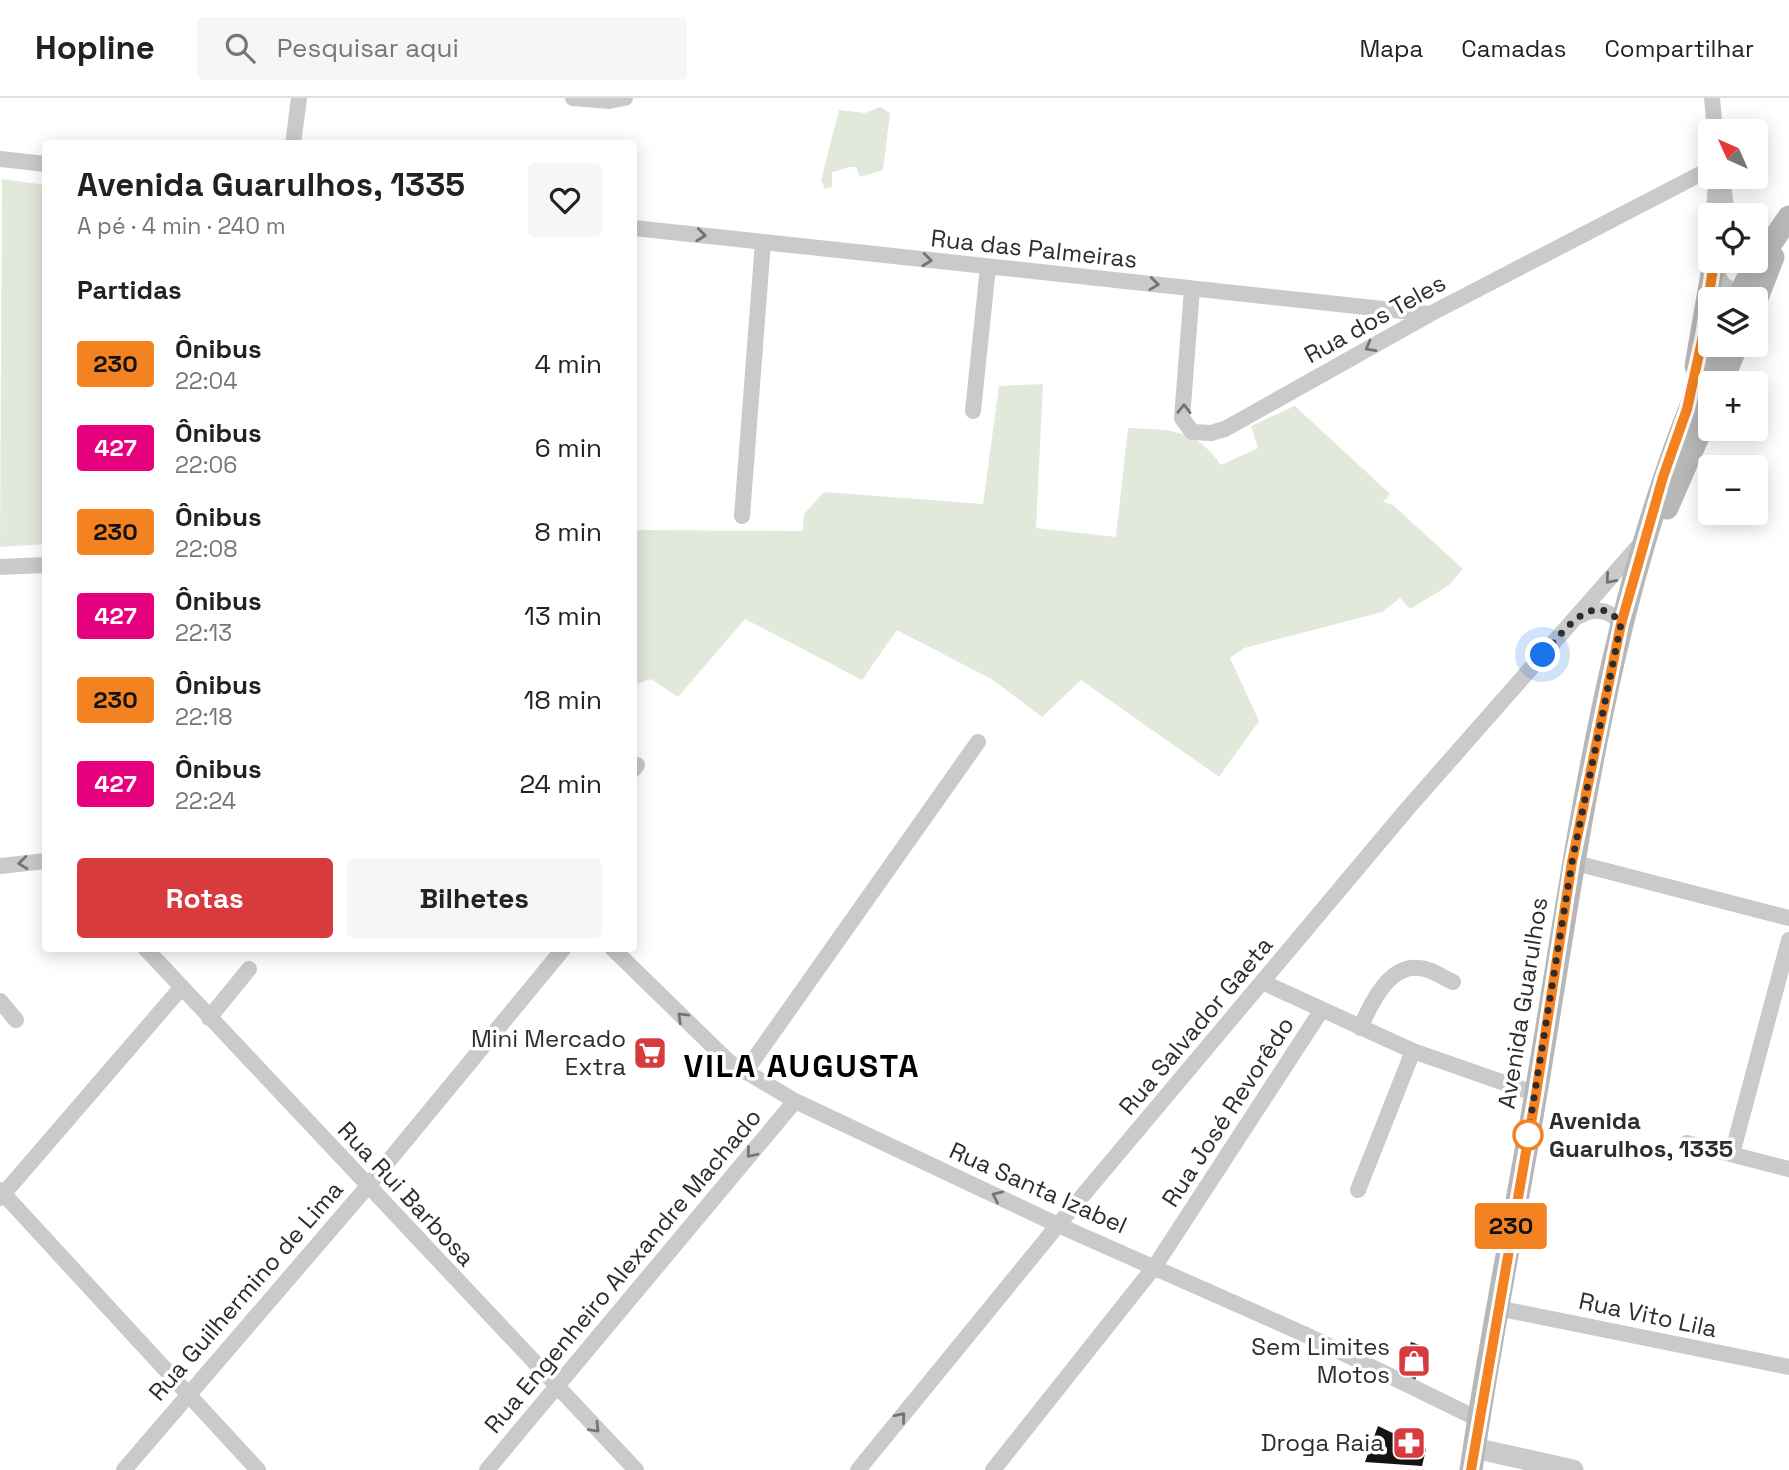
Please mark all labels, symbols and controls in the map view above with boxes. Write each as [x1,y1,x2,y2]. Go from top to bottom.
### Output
search box [197,17,687,80]
text: Hopline [35,27,155,69]
icon: search [221,29,259,67]
text: Pesquisar aqui [277,31,459,65]
text: Mapa [1359,33,1423,64]
text: Camadas [1461,33,1566,64]
text: Compartilhar [1604,33,1754,64]
north arrow [1698,119,1768,189]
map controls [1698,119,1768,525]
button: heart [528,163,602,237]
text: Avenida Guarulhos, 1335 [77,164,465,206]
button: locate [1698,203,1768,273]
text: A pé · 4 min · 240 m [77,211,286,241]
street label: Rua das Palmeiras [929,222,1139,275]
one-way arrow [696,228,707,243]
one-way arrow [922,253,933,268]
street label: Rua dos Teles [1299,267,1451,370]
text: Partidas [77,273,182,307]
one-way arrow [1148,277,1160,292]
button: layers [1698,287,1768,357]
text: Ônibus [175,332,262,366]
one-way arrow [1365,339,1378,352]
text: 4 min [534,347,602,381]
text: 230 [93,348,138,379]
text: 22:04 [175,366,238,396]
button: + [1698,371,1768,441]
one-way arrow [1176,403,1191,414]
text: Ônibus [175,416,262,450]
text: 6 min [535,431,602,465]
text: 427 [94,432,137,463]
text: 22:06 [175,450,237,480]
button: − [1698,455,1768,525]
text: Ônibus [175,500,262,534]
text: 8 min [534,515,602,549]
text: 230 [93,516,138,547]
text: 22:08 [175,534,238,564]
one-way arrow [1606,570,1619,583]
text: Ônibus [175,584,262,618]
text: 13 min [524,599,602,633]
text: 427 [94,600,137,631]
text: 22:13 [175,618,232,648]
your location [1525,637,1560,672]
text: Ônibus [175,668,262,702]
text: 18 min [524,683,602,717]
text: 230 [93,684,138,715]
text: 22:18 [175,702,233,732]
text: Ônibus [175,752,262,786]
text: 24 min [519,767,602,801]
text: 427 [94,768,137,799]
text: 22:24 [175,786,236,816]
one-way arrow [17,855,28,870]
button: Rotas [77,858,333,938]
button: Bilhetes [347,858,602,938]
street label: Avenida Guarulhos [1490,895,1555,1111]
street label: Rua Salvador Gaeta [1112,930,1279,1121]
street label: Rua José Revorêdo [1155,1011,1301,1213]
one-way arrow [677,1012,690,1025]
place label: Mini Mercado Extra [471,1023,626,1082]
supermarket icon: Mini Mercado Extra [631,1034,669,1072]
district label: VILA AUGUSTA [683,1046,921,1086]
street label: Rua Engenheiro Alexandre Machado [477,1102,768,1440]
place label: Avenida Guarulhos, 1335 [1549,1105,1733,1164]
street label: Rua Rui Barbosa [331,1115,482,1273]
marker: Avenida Guarulhos, 1335 [1513,1120,1543,1150]
street label: Rua Santa Izabel [945,1134,1132,1241]
one-way arrow [747,1145,759,1158]
street label: Rua Guilhermino de Lima [142,1174,350,1407]
one-way arrow [992,1190,1004,1204]
line badge: 230 [1471,1203,1551,1249]
text: 230 [1489,1210,1533,1241]
street label: Rua Vito Lila [1576,1285,1720,1344]
place label: Sem Limites Motos [1251,1331,1390,1390]
shop icon: Sem Limites Motos [1395,1342,1433,1380]
one-way arrow [893,1413,906,1425]
one-way arrow [587,1420,600,1433]
pharmacy icon: Droga Raia [1390,1424,1428,1462]
place label: Droga Raia [1261,1427,1384,1458]

